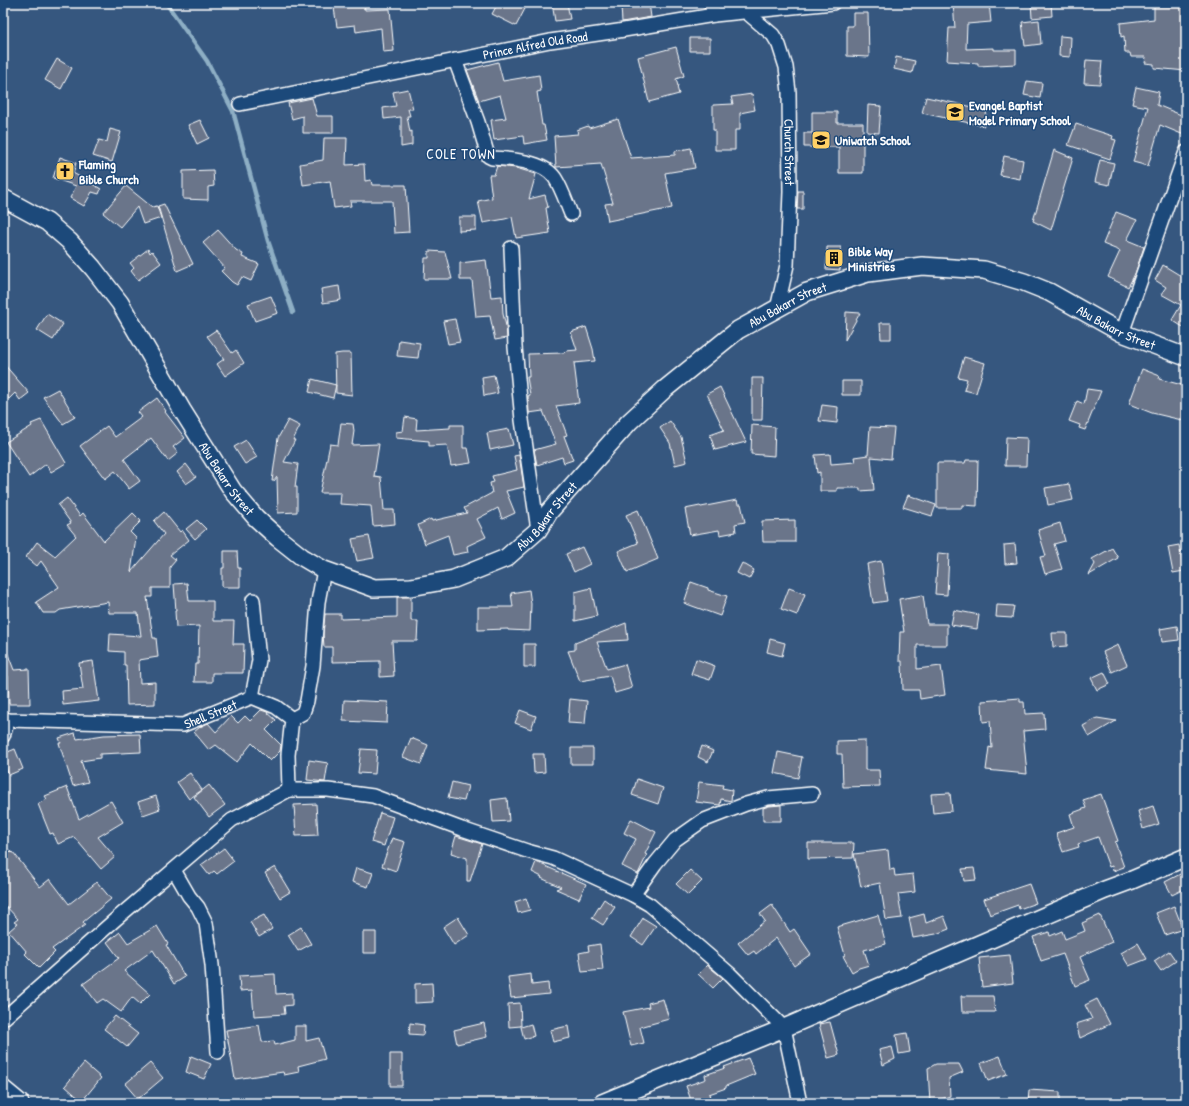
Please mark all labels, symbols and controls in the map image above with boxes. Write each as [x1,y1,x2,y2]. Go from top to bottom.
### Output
street label: Prince Alfred Old Road [481,27,589,63]
place label: Evangel Baptist Model Primary School [969,96,1071,130]
school or university icon: Evangel Baptist Model Primary School [944,101,966,123]
street label: Church Street [780,119,799,186]
school or university icon: Uniwatch School [810,129,832,151]
place label: Uniwatch School [835,131,911,149]
district label: COLE TOWN [426,144,496,163]
place label: Flaming Bible Church [78,155,139,188]
church icon: Flaming Bible Church [54,160,76,182]
place label: Bible Way Ministries [848,242,895,275]
building icon: Bible Way Ministries [823,247,845,269]
street label: Abu Bakarr Street [745,277,829,331]
street label: Abu Bakarr Street [1074,300,1159,354]
street label: Abu Bakarr Street [195,438,259,519]
street label: Abu Bakarr Street [512,477,581,554]
street label: Shell Street [181,695,240,733]

